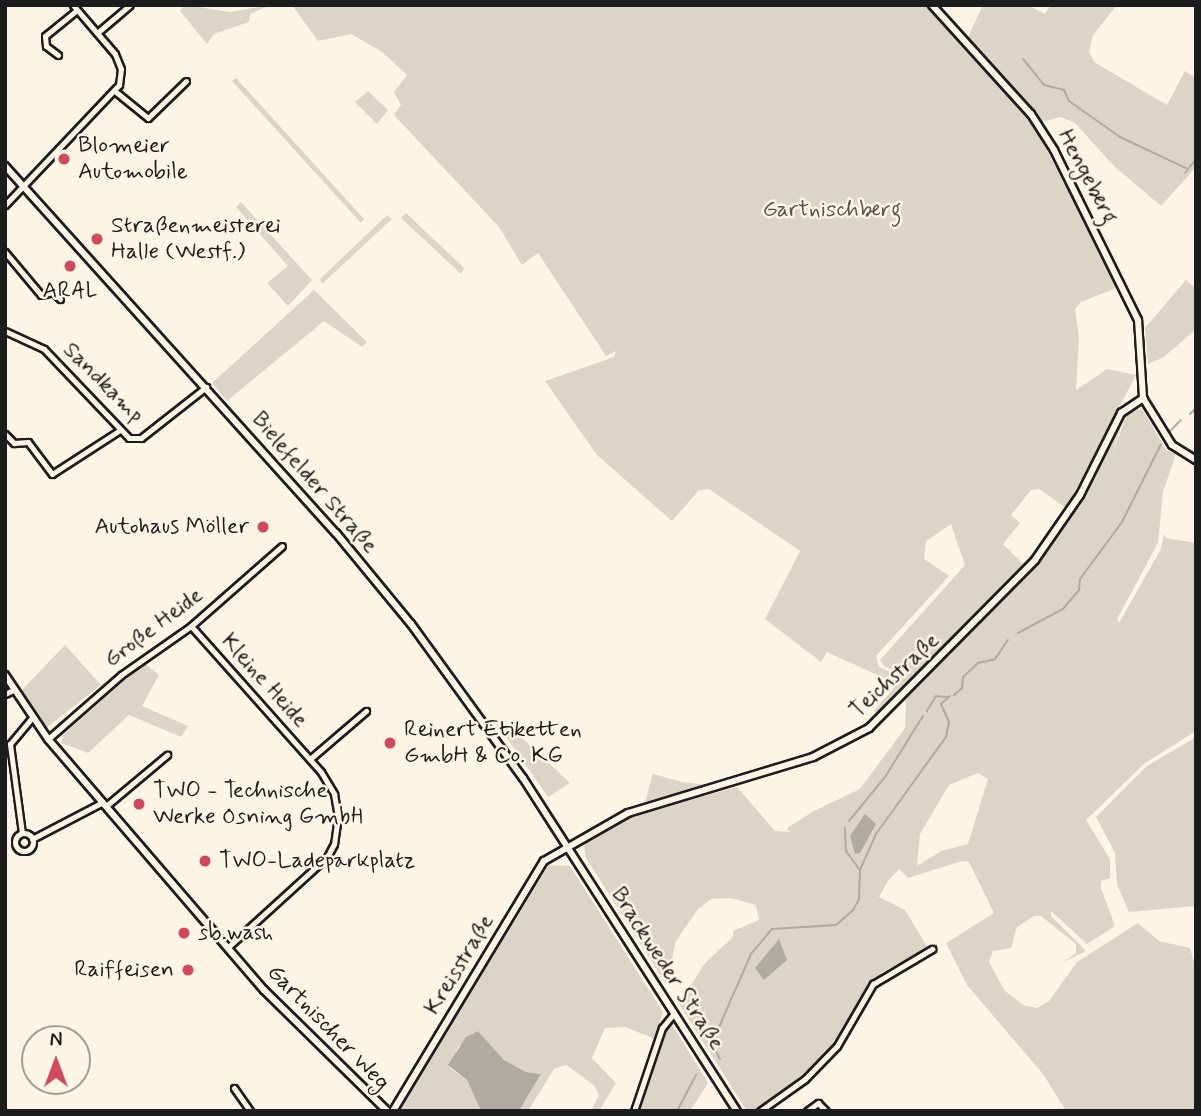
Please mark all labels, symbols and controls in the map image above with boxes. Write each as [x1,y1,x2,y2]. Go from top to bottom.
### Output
street label: Hengeberg [1051,125,1123,229]
place label: Blomeier Automobile [78,132,188,186]
marker: Blomeier Automobile [56,151,72,167]
park label: Gartnischberg [763,196,901,224]
place label: Straßenmeisterei Halle (Westf.) [111,212,281,266]
marker: Straßenmeisterei Halle (Westf.) [89,231,105,247]
marker: ARAL [62,258,78,274]
place label: ARAL [43,277,97,305]
street label: Sandkamp [57,337,149,429]
street label: Bielefelder Straße [245,407,383,559]
place label: Autohaus Möller [94,513,249,541]
marker: Autohaus Möller [255,519,271,535]
street label: Große Heide [99,582,209,674]
street label: Kleine Heide [214,627,314,735]
street label: Teichstraße [844,627,946,725]
place label: Reinert Etiketten GmbH & Co. KG [404,716,579,770]
marker: Reinert Etiketten GmbH & Co. KG [382,735,398,751]
place label: TWO - Technische Werke Osning GmbH [153,777,365,831]
marker: TWO - Technische Werke Osning GmbH [131,796,147,812]
place label: TWO-Ladeparkplatz [219,847,415,875]
marker: TWO-Ladeparkplatz [197,853,213,869]
street label: Brackweder Straße [604,882,730,1056]
street label: Kreisstraße [419,910,501,1020]
place label: sb.wash [198,919,273,947]
marker: sb.wash [176,925,192,941]
place label: Raiffeisen [74,956,174,984]
street label: Gartnischer Weg [261,959,395,1097]
marker: Raiffeisen [180,962,196,978]
north arrow [21,1025,91,1095]
text: N [50,1028,62,1053]

